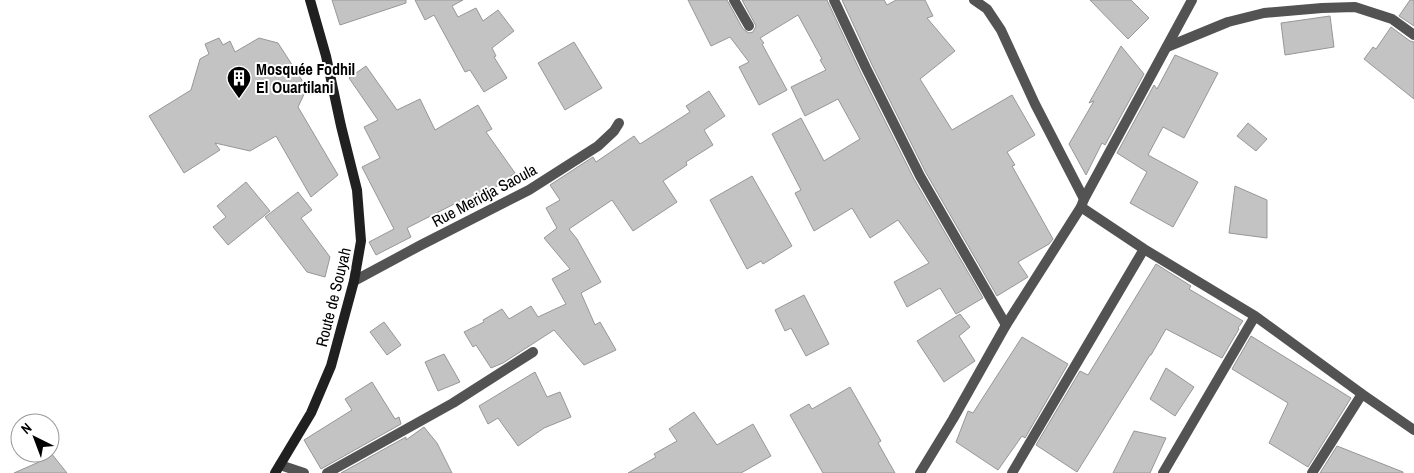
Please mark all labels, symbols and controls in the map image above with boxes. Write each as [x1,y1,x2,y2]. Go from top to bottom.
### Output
place label: Mosquée Fodhil El Ouartilani [256,58,355,98]
building icon: Mosquée Fodhil El Ouartilani [226,65,252,99]
street label: Rue Meridja Saoula [428,158,541,232]
street label: Route de Souyah [310,245,356,349]
north arrow [10,413,60,463]
text: N [17,419,35,438]

